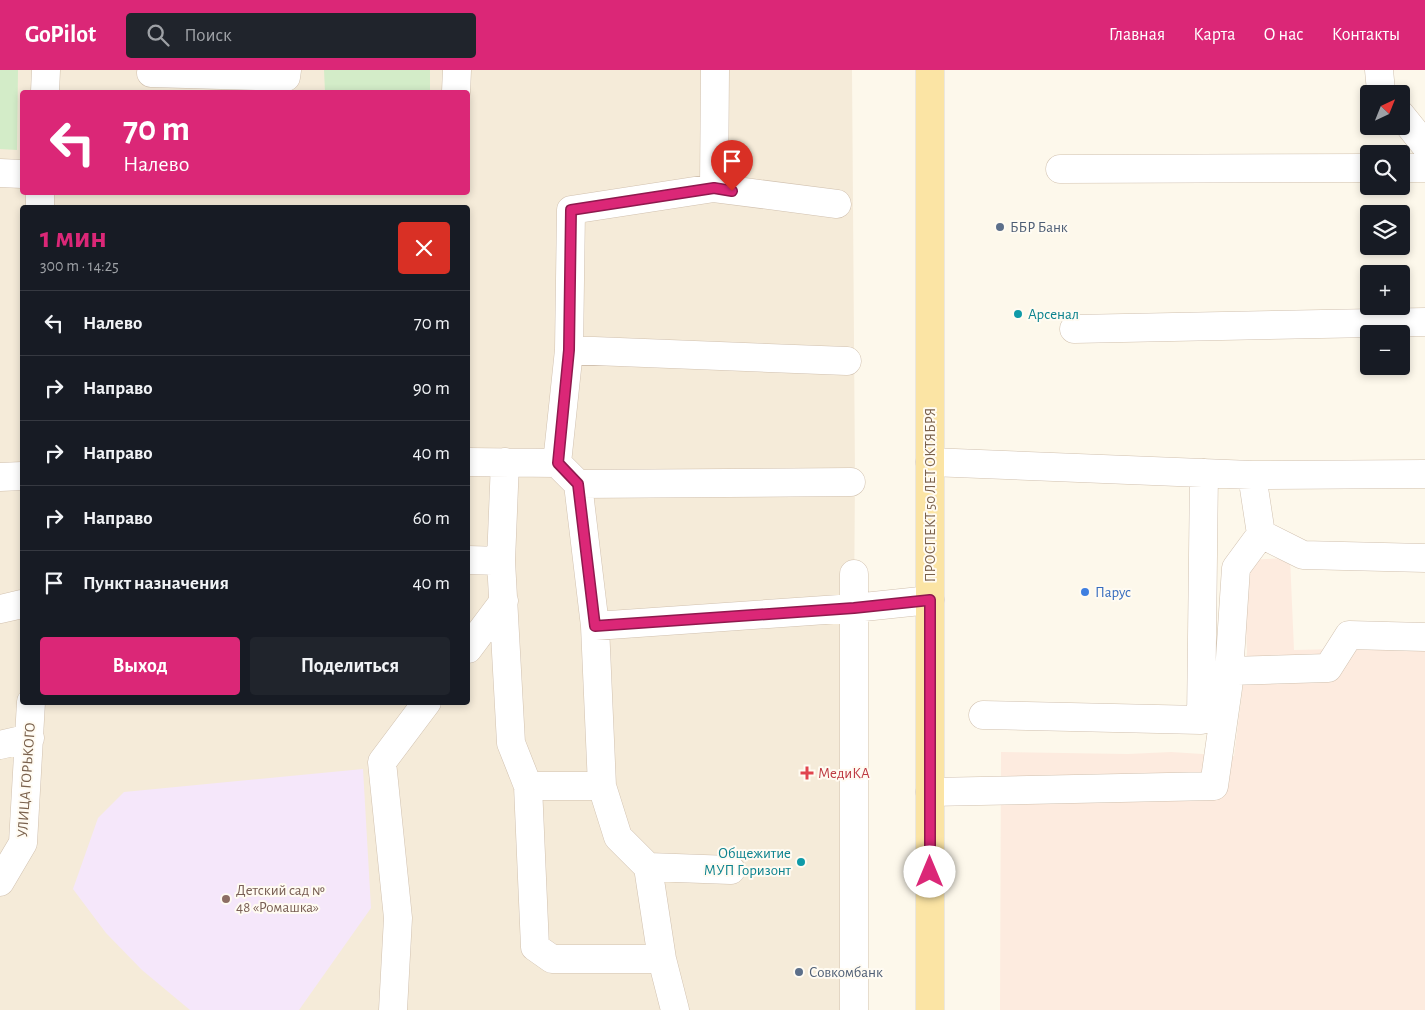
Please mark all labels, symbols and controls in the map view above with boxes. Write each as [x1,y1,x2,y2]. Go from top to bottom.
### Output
search box [126,13,476,58]
icon: search [144,21,172,49]
text: GoPilot [25,23,96,47]
text: Поиск [184,26,232,45]
text: Главная [1109,26,1165,44]
text: Карта [1193,26,1235,44]
text: О нас [1263,26,1304,44]
text: Контакты [1332,26,1400,44]
north arrow [1360,85,1410,135]
map controls [1360,85,1410,375]
icon: left [40,110,105,175]
text: 70 m [123,112,190,147]
pin [711,140,753,191]
button: search [1360,145,1410,195]
icon: arrive [718,147,746,175]
text: Налево [123,153,189,175]
button: layers [1360,205,1410,255]
place label: ББР Банк [1010,220,1068,235]
marker: ББР Банк [994,221,1006,233]
button: close [398,222,450,274]
text: 1 мин [40,223,107,253]
text: 300 m · 14:25 [40,258,119,274]
button: + [1360,265,1410,315]
place label: Арсенал [1028,307,1079,322]
marker: Арсенал [1012,308,1024,320]
icon: left [40,309,68,337]
text: Налево [83,314,142,333]
text: 70 m [414,314,450,333]
button: − [1360,325,1410,375]
icon: right [40,374,68,402]
text: Направо [83,379,153,398]
text: 90 m [413,379,450,398]
street label: ПРОСПЕКТ 50 ЛЕТ ОКТЯБРЯ [923,408,938,582]
icon: right [40,439,68,467]
text: Направо [83,444,153,463]
text: 40 m [412,444,450,463]
icon: right [40,504,68,532]
text: Направо [83,509,153,528]
text: 60 m [413,509,450,528]
icon: arrive [40,569,68,597]
text: Пункт назначения [83,574,229,593]
text: 40 m [412,574,450,593]
place label: Парус [1095,585,1131,600]
marker: Парус [1079,586,1091,598]
button: Выход [40,637,240,695]
button: Поделиться [250,637,450,695]
street label: УЛИЦА ГОРЬКОГО [15,722,38,838]
marker: МедиКА [800,766,814,780]
place label: МедиКА [818,766,870,781]
position arrow [903,845,955,897]
place label: Общежитие МУП Горизонт [704,846,792,878]
marker: Общежитие МУП Горизонт [795,856,807,868]
place label: Детский сад № 48 «Ромашка» [236,883,325,915]
marker: Детский сад № 48 «Ромашка» [220,893,232,905]
place label: Совкомбанк [809,965,883,980]
marker: Совкомбанк [793,966,805,978]

